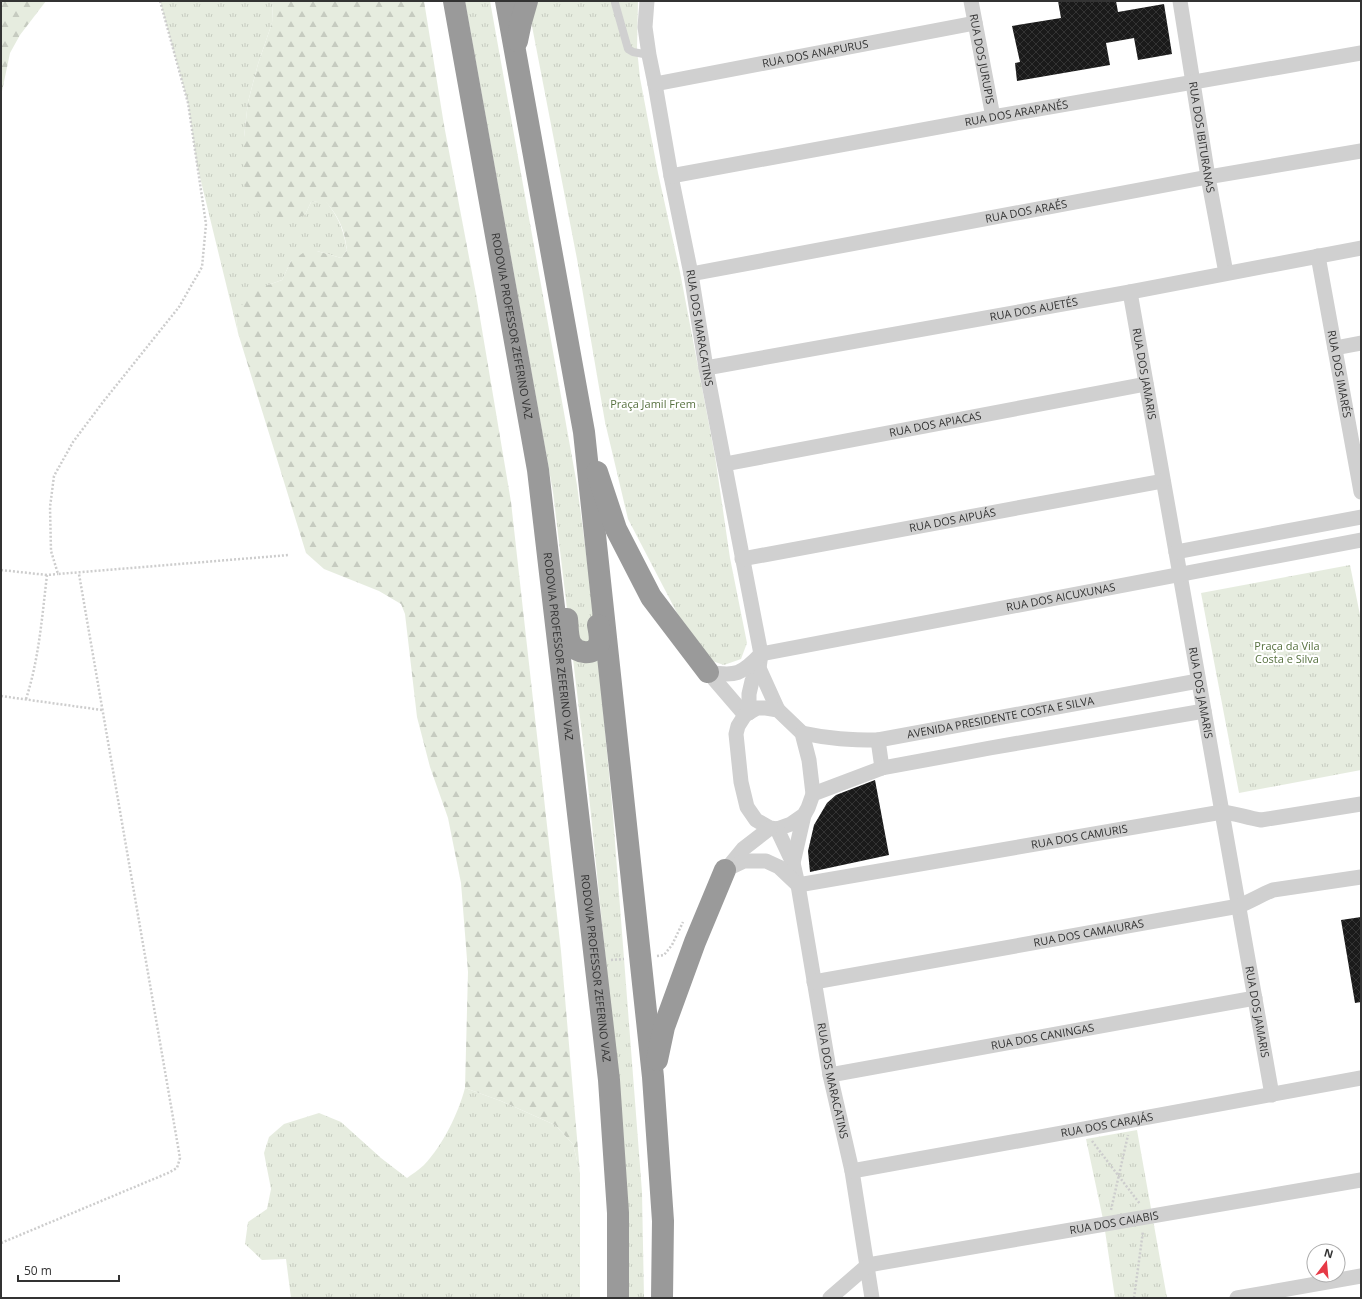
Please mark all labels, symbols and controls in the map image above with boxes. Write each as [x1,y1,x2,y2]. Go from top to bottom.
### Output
street label: RUA DOS JURUPIS [967,12,998,105]
street label: RUA DOS ANAPURUS [761,36,869,70]
street label: RUA DOS IBITURANAS [1186,80,1219,194]
street label: RUA DOS ARAPANÉS [963,96,1069,129]
street label: RUA DOS ARAÉS [984,196,1068,226]
street label: RODOVIA PROFESSOR ZEFERINO VAZ [489,231,537,420]
street label: RUA DOS MARACATINS [683,268,717,387]
street label: RUA DOS AUETÉS [988,293,1079,324]
street label: RUA DOS JAMARIS [1129,327,1160,421]
street label: RUA DOS IMARÉS [1325,329,1355,419]
park label: Praça Jamil Frem [610,396,696,411]
street label: RUA DOS APIACAS [888,407,983,440]
street label: RUA DOS AIPUÁS [908,504,997,535]
street label: RODOVIA PROFESSOR ZEFERINO VAZ [541,551,577,741]
street label: RUA DOS AICUXUNAS [1005,579,1116,614]
park label: Praça da Vila Costa e Silva [1254,638,1320,666]
street label: RUA DOS JAMARIS [1186,646,1217,740]
street label: AVENIDA PRESIDENTE COSTA E SILVA [906,692,1095,742]
street label: RUA DOS CAMURIS [1030,820,1129,852]
street label: RODOVIA PROFESSOR ZEFERINO VAZ [578,873,615,1063]
street label: RUA DOS CAMAIURAS [1032,915,1145,950]
street label: RUA DOS JAMARIS [1242,965,1273,1059]
street label: RUA DOS CANINGAS [990,1019,1095,1053]
street label: RUA DOS MARACATINS [814,1022,852,1140]
street label: RUA DOS CARAJÁS [1059,1109,1154,1140]
street label: RUA DOS CAIABIS [1068,1207,1160,1237]
north arrow [1306,1243,1346,1283]
text: N [1323,1244,1335,1261]
scale bar [18,1257,119,1283]
text: 50 m [24,1262,52,1279]

